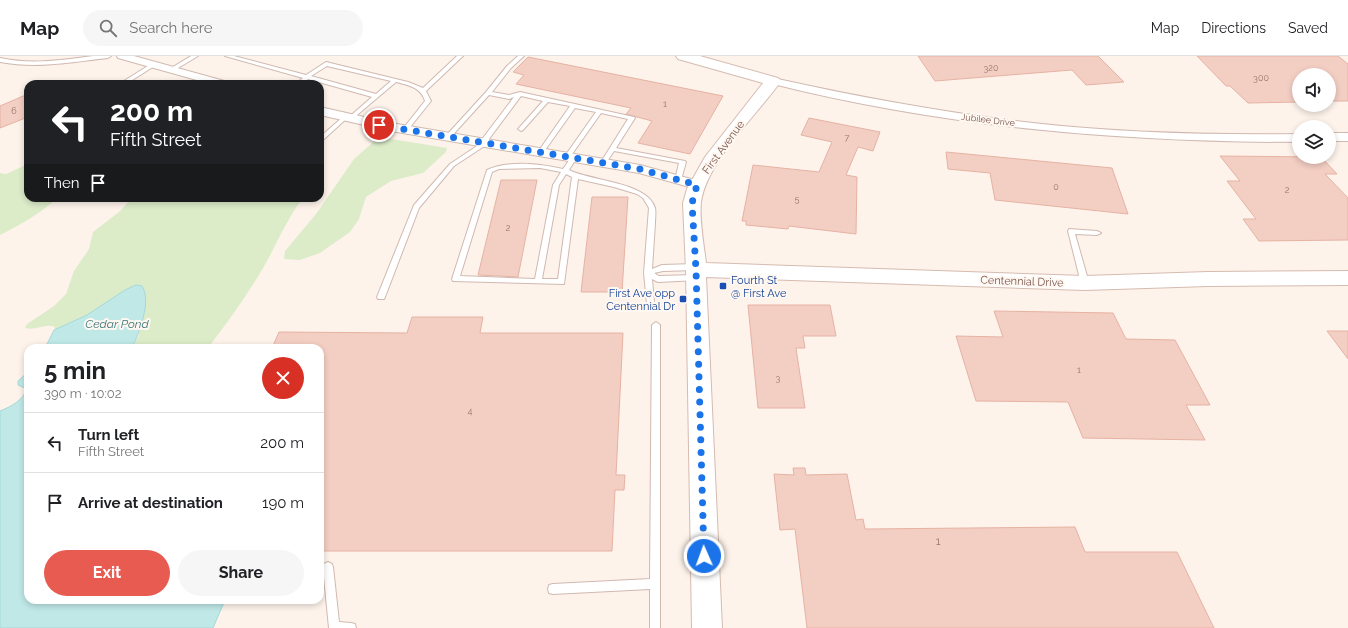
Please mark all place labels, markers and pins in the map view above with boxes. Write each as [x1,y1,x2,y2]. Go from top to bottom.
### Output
pin [362,108,396,142]
place label: Fourth St @ First Ave [731,274,787,300]
marker: Fourth St @ First Ave [718,281,728,291]
place label: First Ave opp Centennial Dr [606,287,675,313]
marker: First Ave opp Centennial Dr [678,294,688,304]

